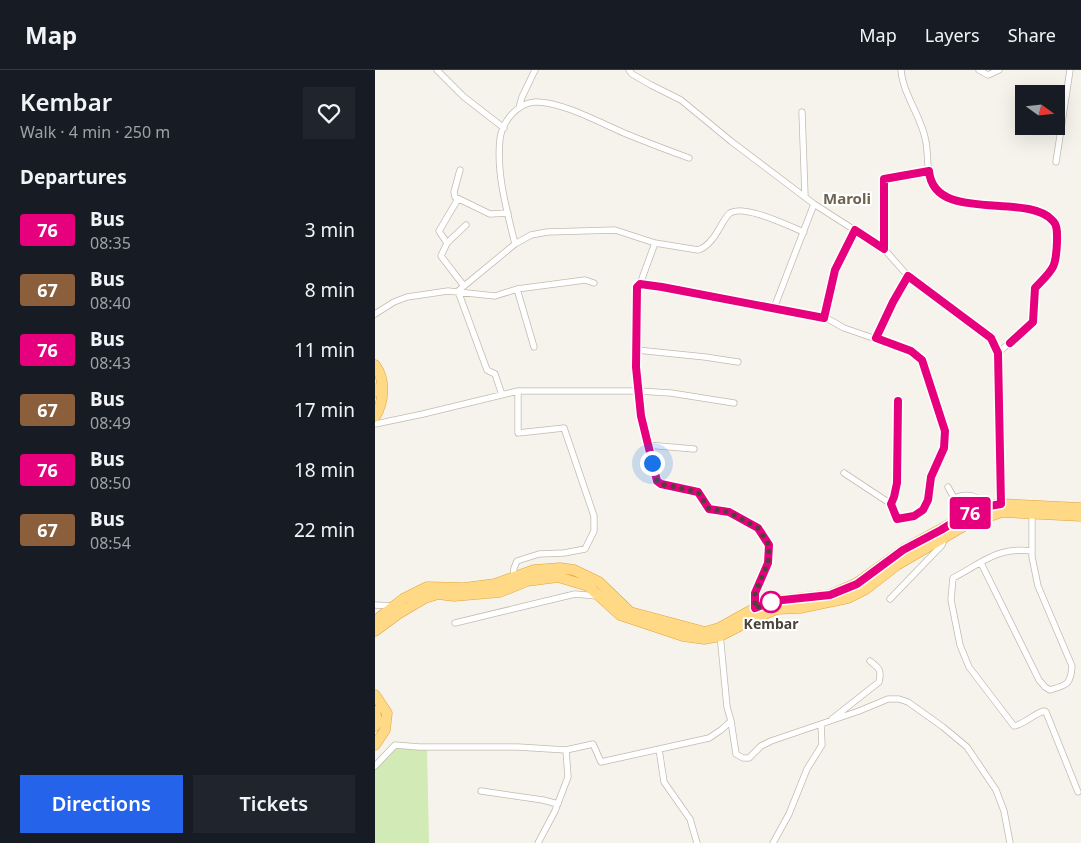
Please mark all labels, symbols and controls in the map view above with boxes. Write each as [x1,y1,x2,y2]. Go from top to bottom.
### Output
text: Map [25,18,77,51]
text: Map [859,23,897,47]
text: Layers [925,23,980,47]
text: Share [1008,23,1056,47]
text: Kembar [20,85,112,118]
north arrow [1015,85,1065,135]
map controls [1015,85,1065,135]
button: heart [303,87,355,139]
text: Walk · 4 min · 250 m [20,121,170,143]
text: Departures [20,164,127,190]
district label: Maroli [823,188,871,208]
text: Bus [90,206,125,232]
text: 3 min [305,217,355,243]
text: 76 [37,218,58,242]
text: 08:35 [90,232,131,254]
text: Bus [90,266,125,292]
text: 8 min [305,277,355,303]
text: 67 [37,278,58,302]
text: 08:40 [90,292,131,314]
text: Bus [90,326,125,352]
text: 11 min [294,337,355,363]
text: 76 [37,338,58,362]
text: 08:43 [90,352,131,374]
text: Bus [90,386,125,412]
text: 17 min [294,397,355,423]
text: 67 [37,398,58,422]
text: 08:49 [90,412,131,434]
text: Bus [90,446,125,472]
your location [640,451,665,476]
text: 18 min [294,457,355,483]
text: 76 [37,458,58,482]
text: 08:50 [90,472,131,494]
line badge: 76 [947,497,993,529]
text: 76 [960,501,980,525]
text: Bus [90,506,125,532]
text: 22 min [294,517,355,543]
text: 67 [37,518,58,542]
text: 08:54 [90,532,131,554]
marker: Kembar [760,591,782,613]
place label: Kembar [744,614,799,633]
button: Directions [20,775,183,833]
button: Tickets [193,775,355,833]

